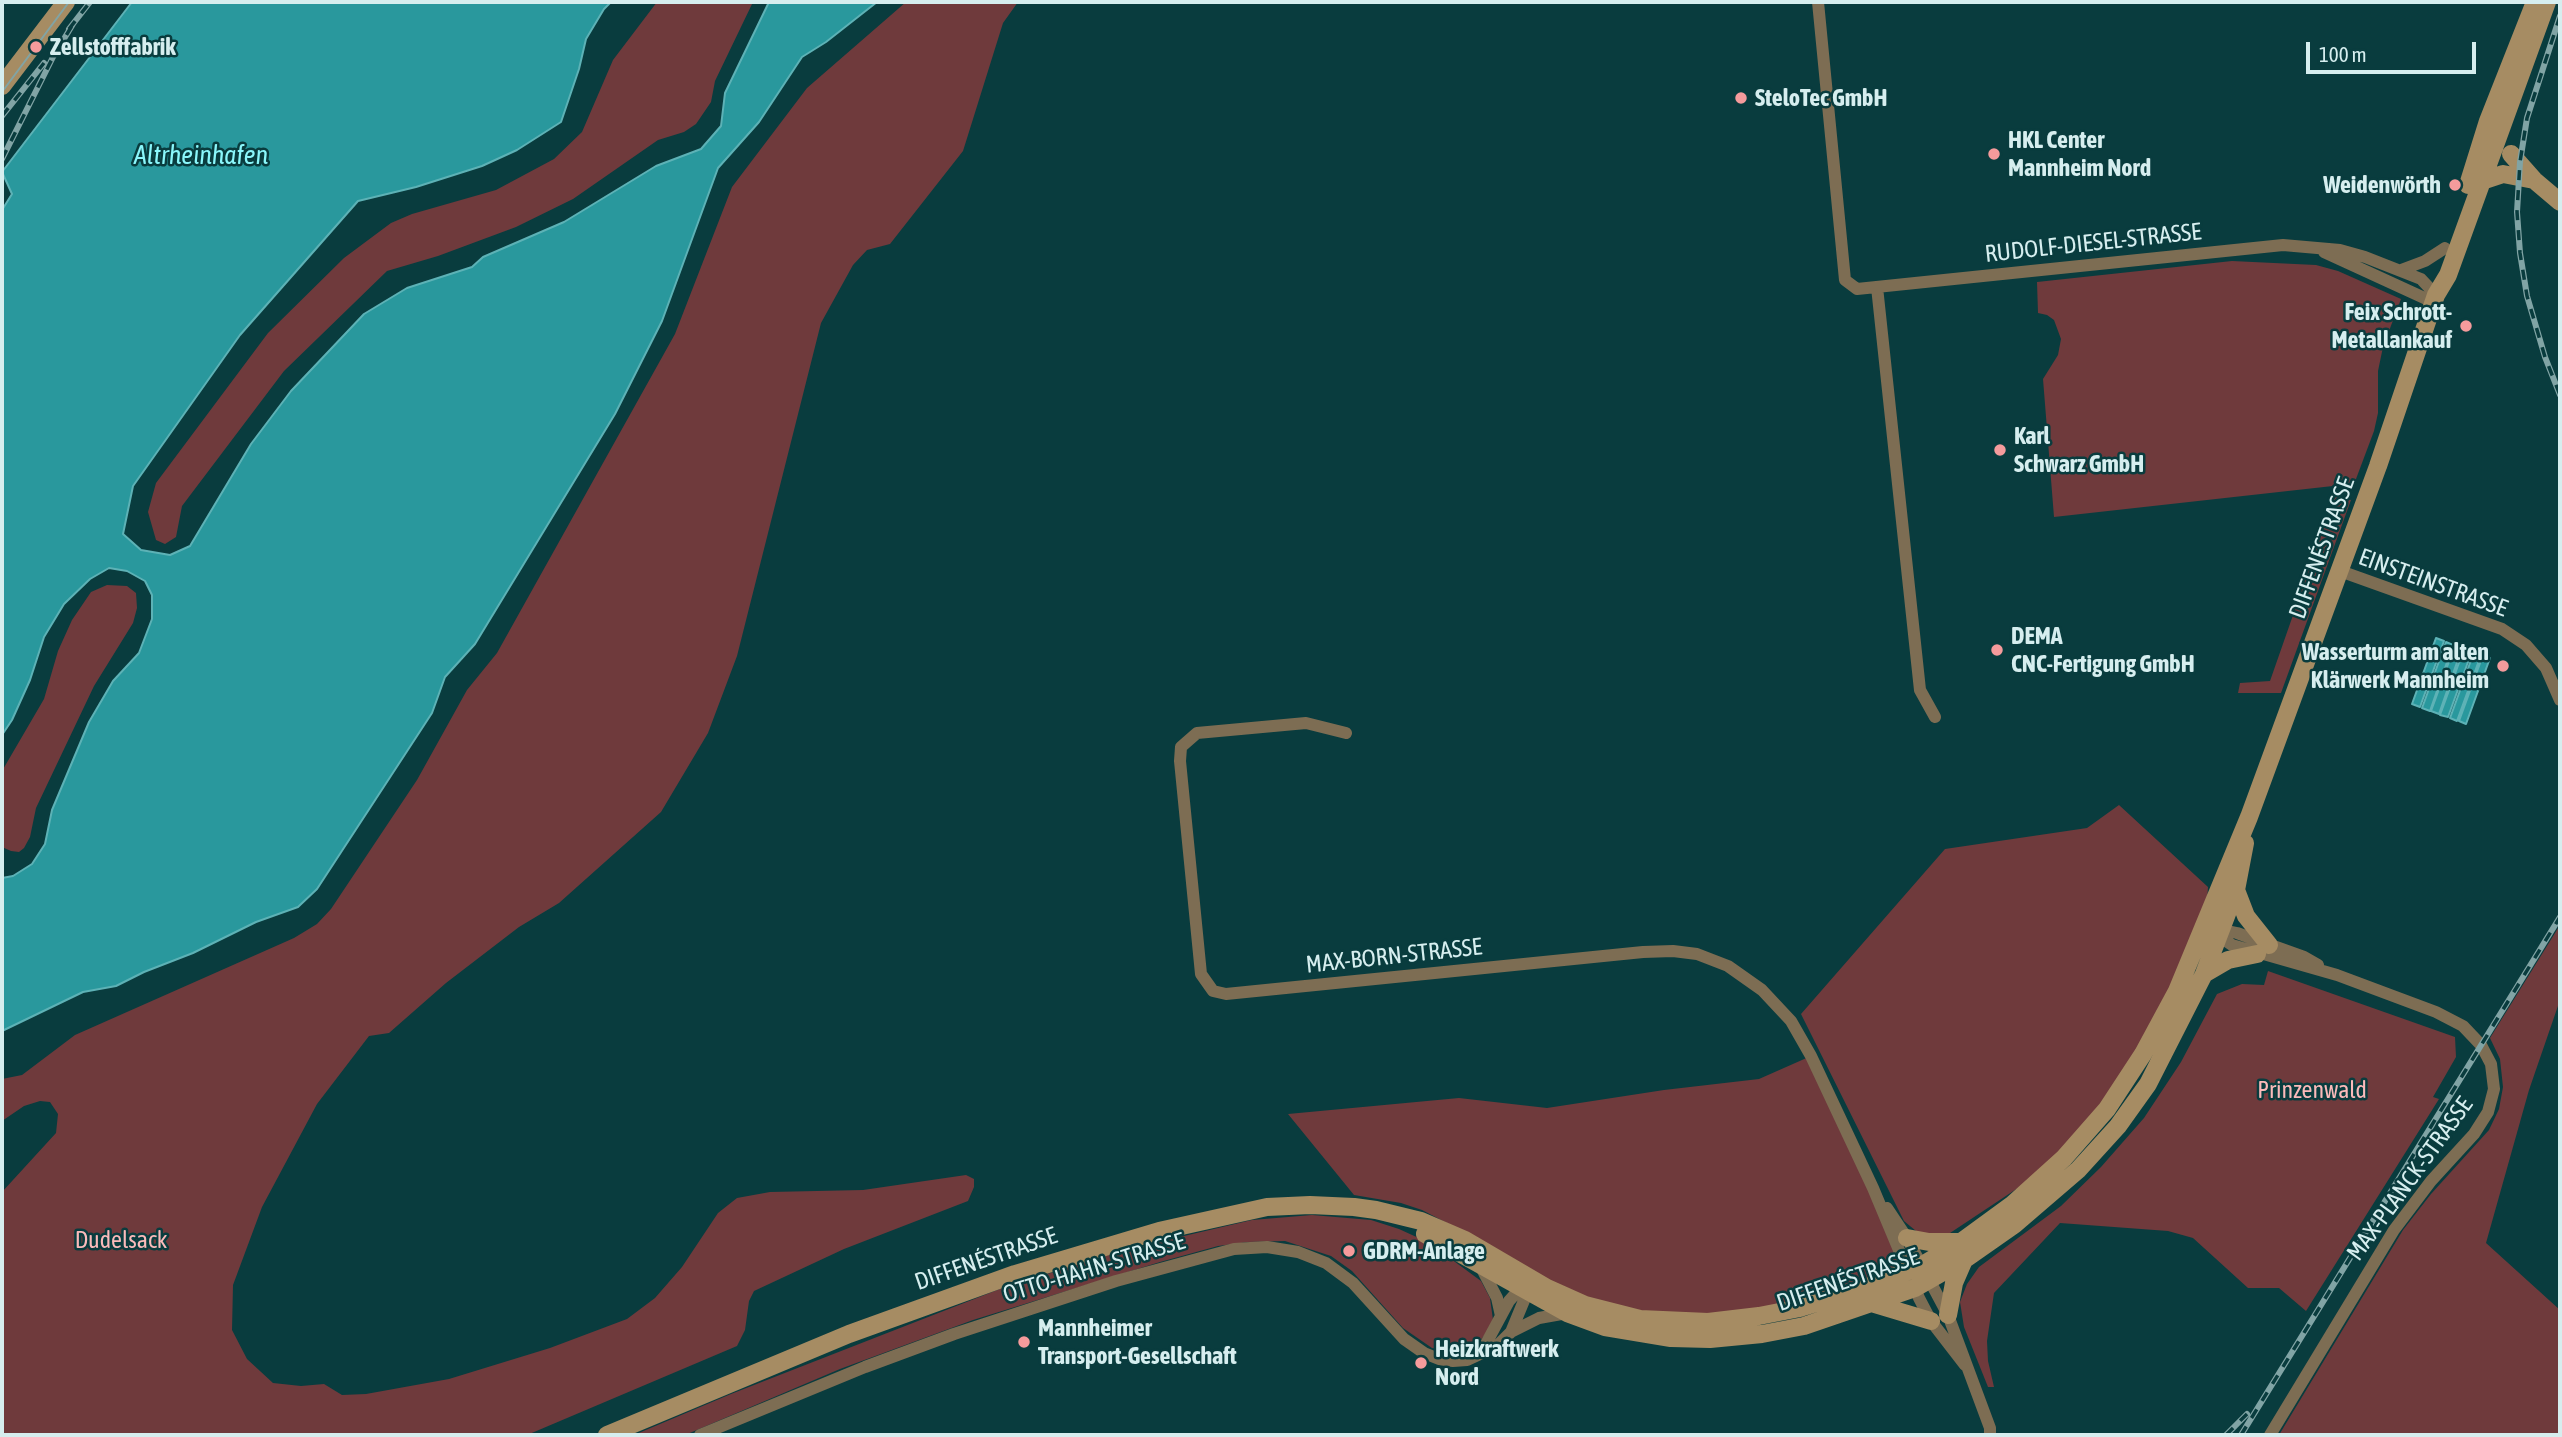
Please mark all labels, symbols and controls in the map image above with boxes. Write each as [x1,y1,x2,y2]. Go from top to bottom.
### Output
scale bar [2310,28,2480,72]
place label: Zellstofffabrik [50,33,176,61]
marker: Zellstofffabrik [28,39,44,55]
text: 100 m [2319,42,2367,66]
place label: SteloTec GmbH [1755,84,1887,112]
marker: SteloTec GmbH [1733,90,1749,106]
place label: HKL Center Mannheim Nord [2008,126,2151,182]
water label: Altrheinhafen [134,140,268,172]
marker: HKL Center Mannheim Nord [1986,146,2002,162]
place label: Weidenwörth [2323,171,2441,199]
marker: Weidenwörth [2447,177,2463,193]
street label: RUDOLF-DIESEL-STRASSE [1983,217,2203,269]
place label: Feix Schrott- Metallankauf [2331,298,2452,354]
marker: Feix Schrott- Metallankauf [2458,318,2474,334]
place label: Karl Schwarz GmbH [2014,422,2144,478]
marker: Karl Schwarz GmbH [1992,442,2008,458]
street label: DIFFENÉSTRASSE [2283,473,2361,623]
street label: EINSTEINSTRASSE [2355,543,2511,623]
place label: DEMA CNC-Fertigung GmbH [2011,622,2195,678]
place label: Wasserturm am alten Klärwerk Mannheim [2302,638,2489,694]
marker: DEMA CNC-Fertigung GmbH [1989,642,2005,658]
marker: Wasserturm am alten Klärwerk Mannheim [2495,658,2511,674]
street label: MAX-BORN-STRASSE [1305,932,1483,980]
park label: Prinzenwald [2257,1076,2367,1104]
street label: MAX-PLANCK-STRASSE [2341,1092,2479,1266]
street label: DIFFENÉSTRASSE [911,1221,1061,1297]
park label: Dudelsack [75,1226,167,1254]
street label: OTTO-HAHN-STRASSE [1000,1227,1188,1309]
place label: GDRM-Anlage [1363,1237,1485,1265]
street label: DIFFENÉSTRASSE [1773,1242,1923,1318]
marker: GDRM-Anlage [1341,1243,1357,1259]
place label: Mannheimer Transport-Gesellschaft [1038,1314,1237,1370]
marker: Mannheimer Transport-Gesellschaft [1016,1334,1032,1350]
place label: Heizkraftwerk Nord [1435,1335,1558,1391]
marker: Heizkraftwerk Nord [1413,1355,1429,1371]

